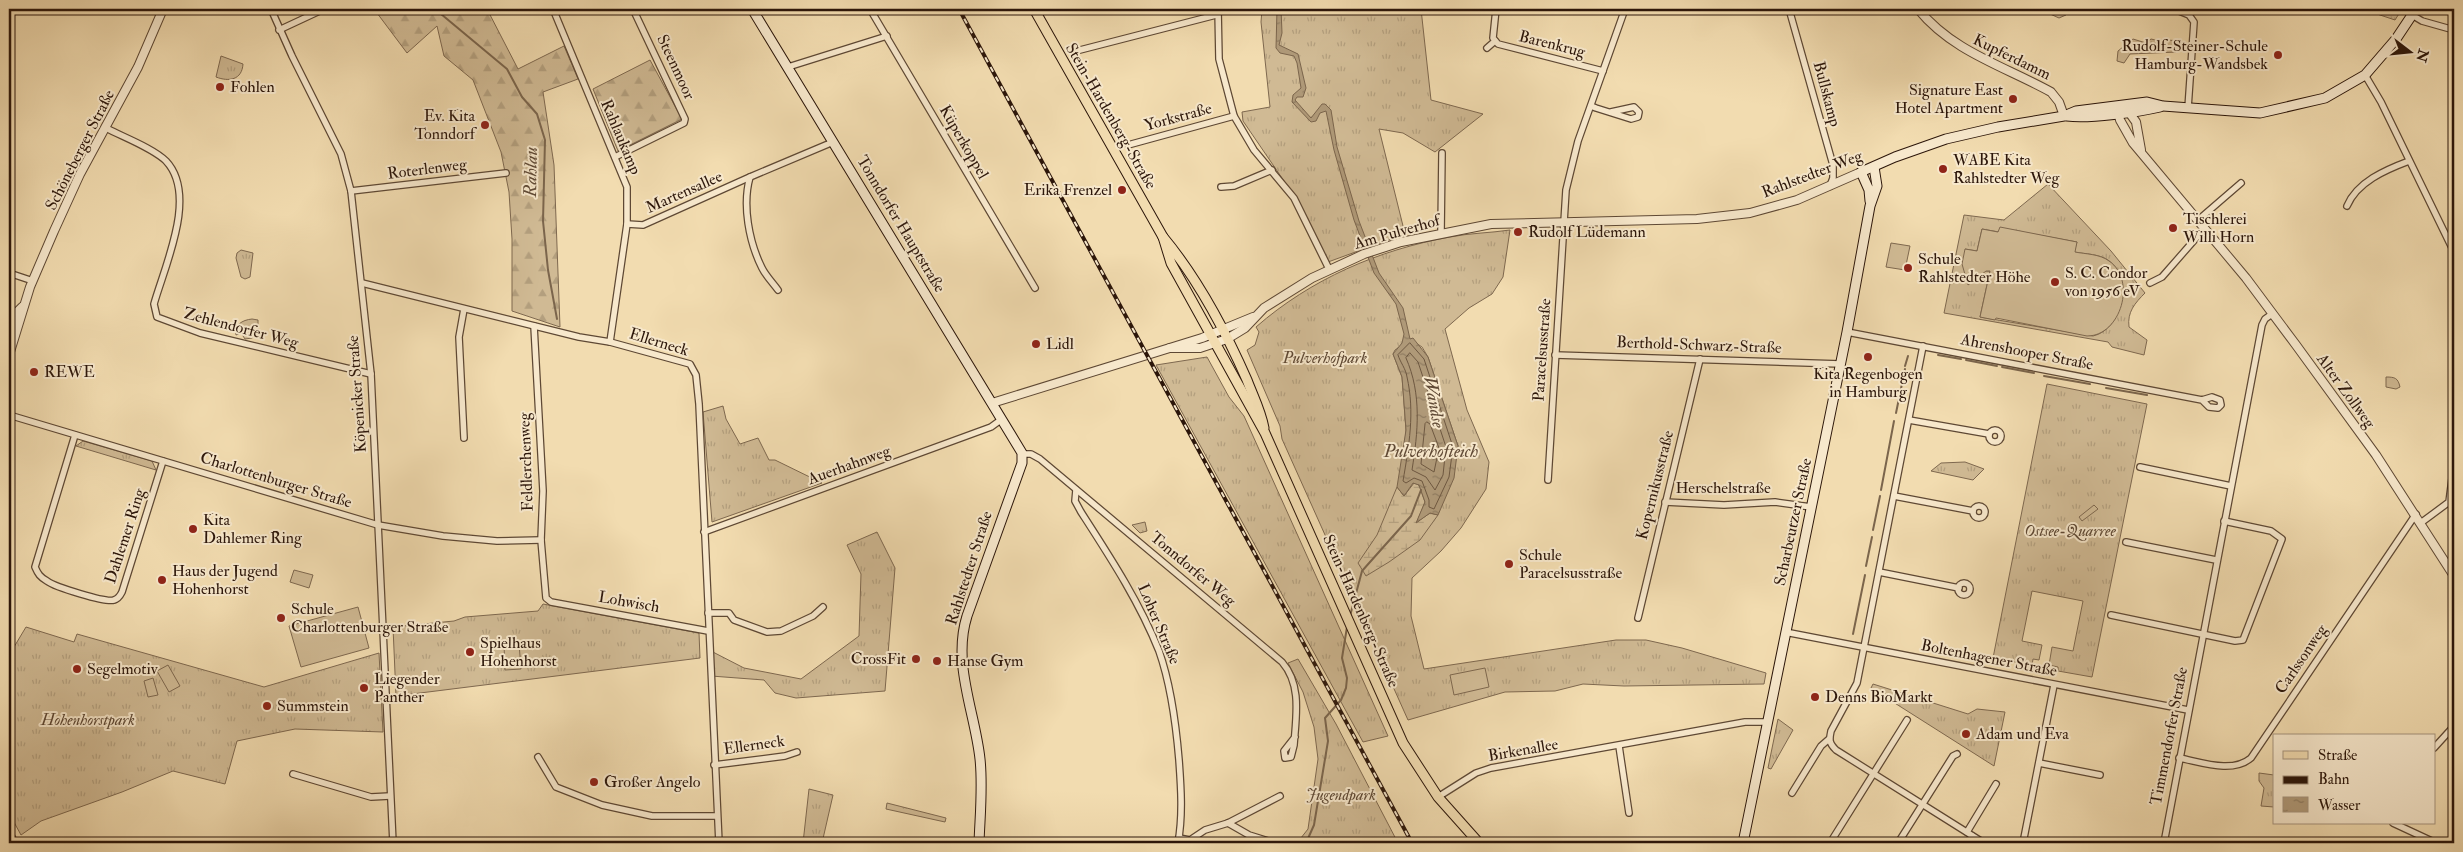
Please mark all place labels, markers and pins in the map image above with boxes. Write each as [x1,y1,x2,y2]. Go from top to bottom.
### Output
place label: Rudolf-Steiner-Schule Hamburg-Wandsbek [2122,36,2268,74]
marker: Rudolf-Steiner-Schule Hamburg-Wandsbek [2272,49,2284,61]
place label: Fohlen [230,77,275,97]
place label: Signature East Hotel Apartment [1895,80,2003,119]
marker: Fohlen [214,81,226,93]
marker: Signature East Hotel Apartment [2007,93,2019,105]
place label: Ev. Kita Tonndorf [414,106,478,144]
marker: Ev. Kita Tonndorf [479,119,491,131]
place label: WABE Kita Rahlstedter Weg [1952,150,2060,188]
marker: WABE Kita Rahlstedter Weg [1937,163,1949,175]
place label: Erika Frenzel [1024,180,1112,200]
marker: Erika Frenzel [1116,184,1128,196]
place label: Tischlerei Willi Horn [2182,209,2254,247]
place label: Rudolf Lüdemann [1528,222,1646,242]
marker: Tischlerei Willi Horn [2167,222,2179,234]
marker: Rudolf Lüdemann [1512,226,1524,238]
place label: Schule Rahlstedter Höhe [1918,249,2031,287]
marker: Schule Rahlstedter Höhe [1902,262,1914,274]
place label: S. C. Condor von 1956 eV [2064,263,2148,301]
marker: S. C. Condor von 1956 eV [2049,276,2061,288]
place label: Lidl [1046,334,1074,354]
marker: Lidl [1030,338,1042,350]
marker: Kita Regenbogen in Hamburg [1862,351,1874,363]
place label: REWE [44,362,95,382]
place label: Kita Regenbogen in Hamburg [1813,364,1923,402]
marker: REWE [28,366,40,378]
place label: Kita Dahlemer Ring [203,510,303,548]
marker: Kita Dahlemer Ring [187,523,199,535]
place label: Schule Paracelsusstraße [1519,545,1622,583]
marker: Schule Paracelsusstraße [1503,558,1515,570]
place label: Haus der Jugend Hohenhorst [172,561,278,599]
marker: Haus der Jugend Hohenhorst [156,574,168,586]
place label: Schule Charlottenburger Straße [291,599,449,637]
marker: Schule Charlottenburger Straße [275,612,287,624]
place label: Spielhaus Hohenhorst [480,633,557,671]
marker: Spielhaus Hohenhorst [464,646,476,658]
place label: CrossFit [851,649,906,669]
place label: Hanse Gym [947,651,1024,671]
marker: CrossFit [910,653,922,665]
marker: Hanse Gym [931,655,943,667]
place label: Segelmotiv [87,659,159,679]
marker: Segelmotiv [71,663,83,675]
place label: Liegender Panther [374,669,440,707]
marker: Liegender Panther [358,682,370,694]
place label: Denns BioMarkt [1825,687,1933,707]
marker: Denns BioMarkt [1809,691,1821,703]
place label: Summstein [277,696,349,716]
marker: Summstein [261,700,273,712]
place label: Adam und Eva [1975,724,2069,744]
marker: Adam und Eva [1960,728,1972,740]
place label: Großer Angelo [604,772,701,792]
marker: Großer Angelo [588,776,600,788]

